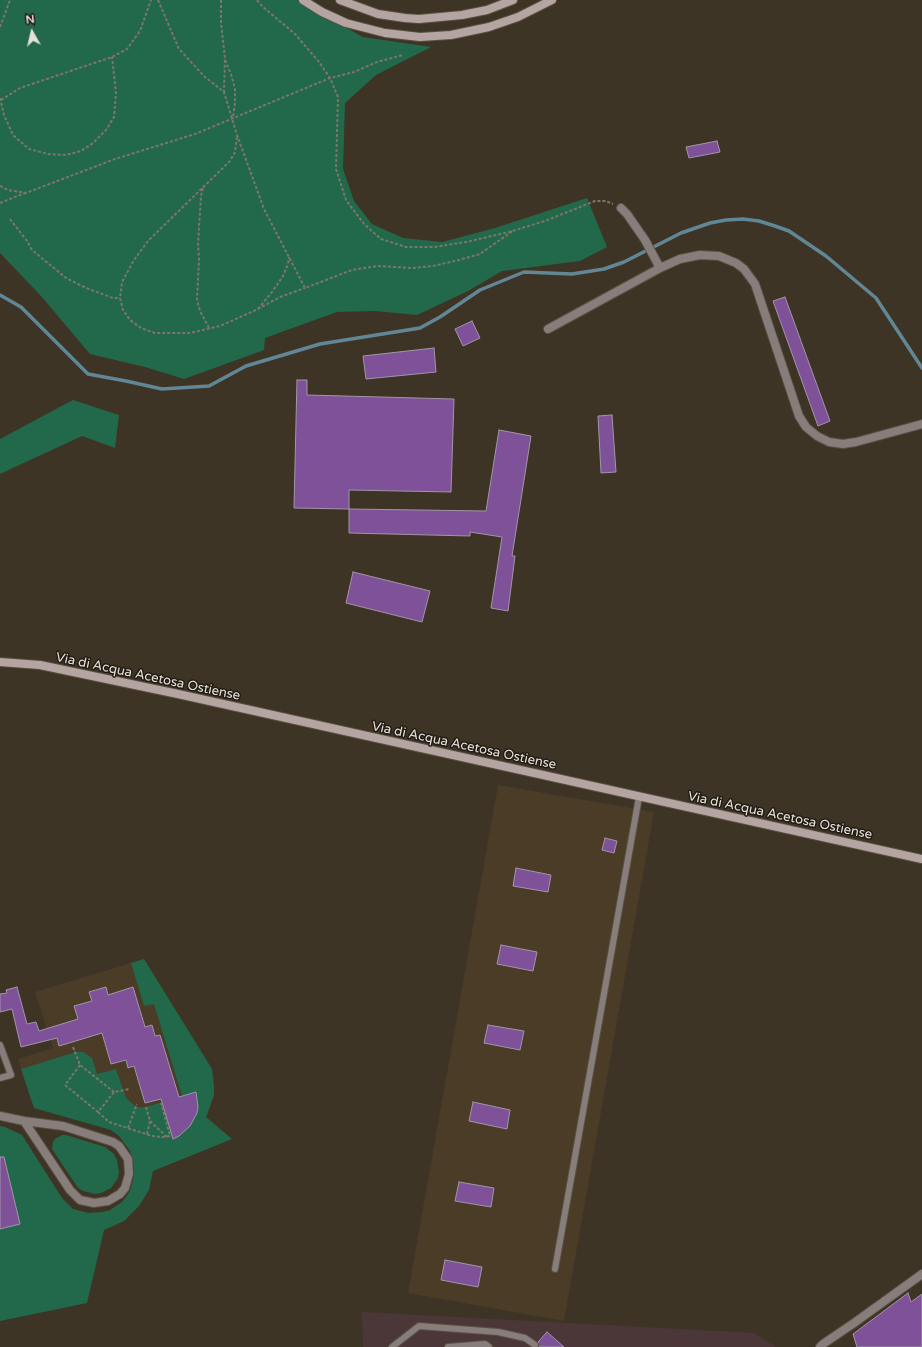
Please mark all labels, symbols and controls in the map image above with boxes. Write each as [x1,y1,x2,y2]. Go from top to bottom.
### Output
north arrow [12,12,52,52]
text: N [25,13,36,27]
street label: Via di Acqua Acetosa Ostiense [54,650,242,704]
street label: Via di Acqua Acetosa Ostiense [370,719,558,773]
street label: Via di Acqua Acetosa Ostiense [686,789,874,843]

